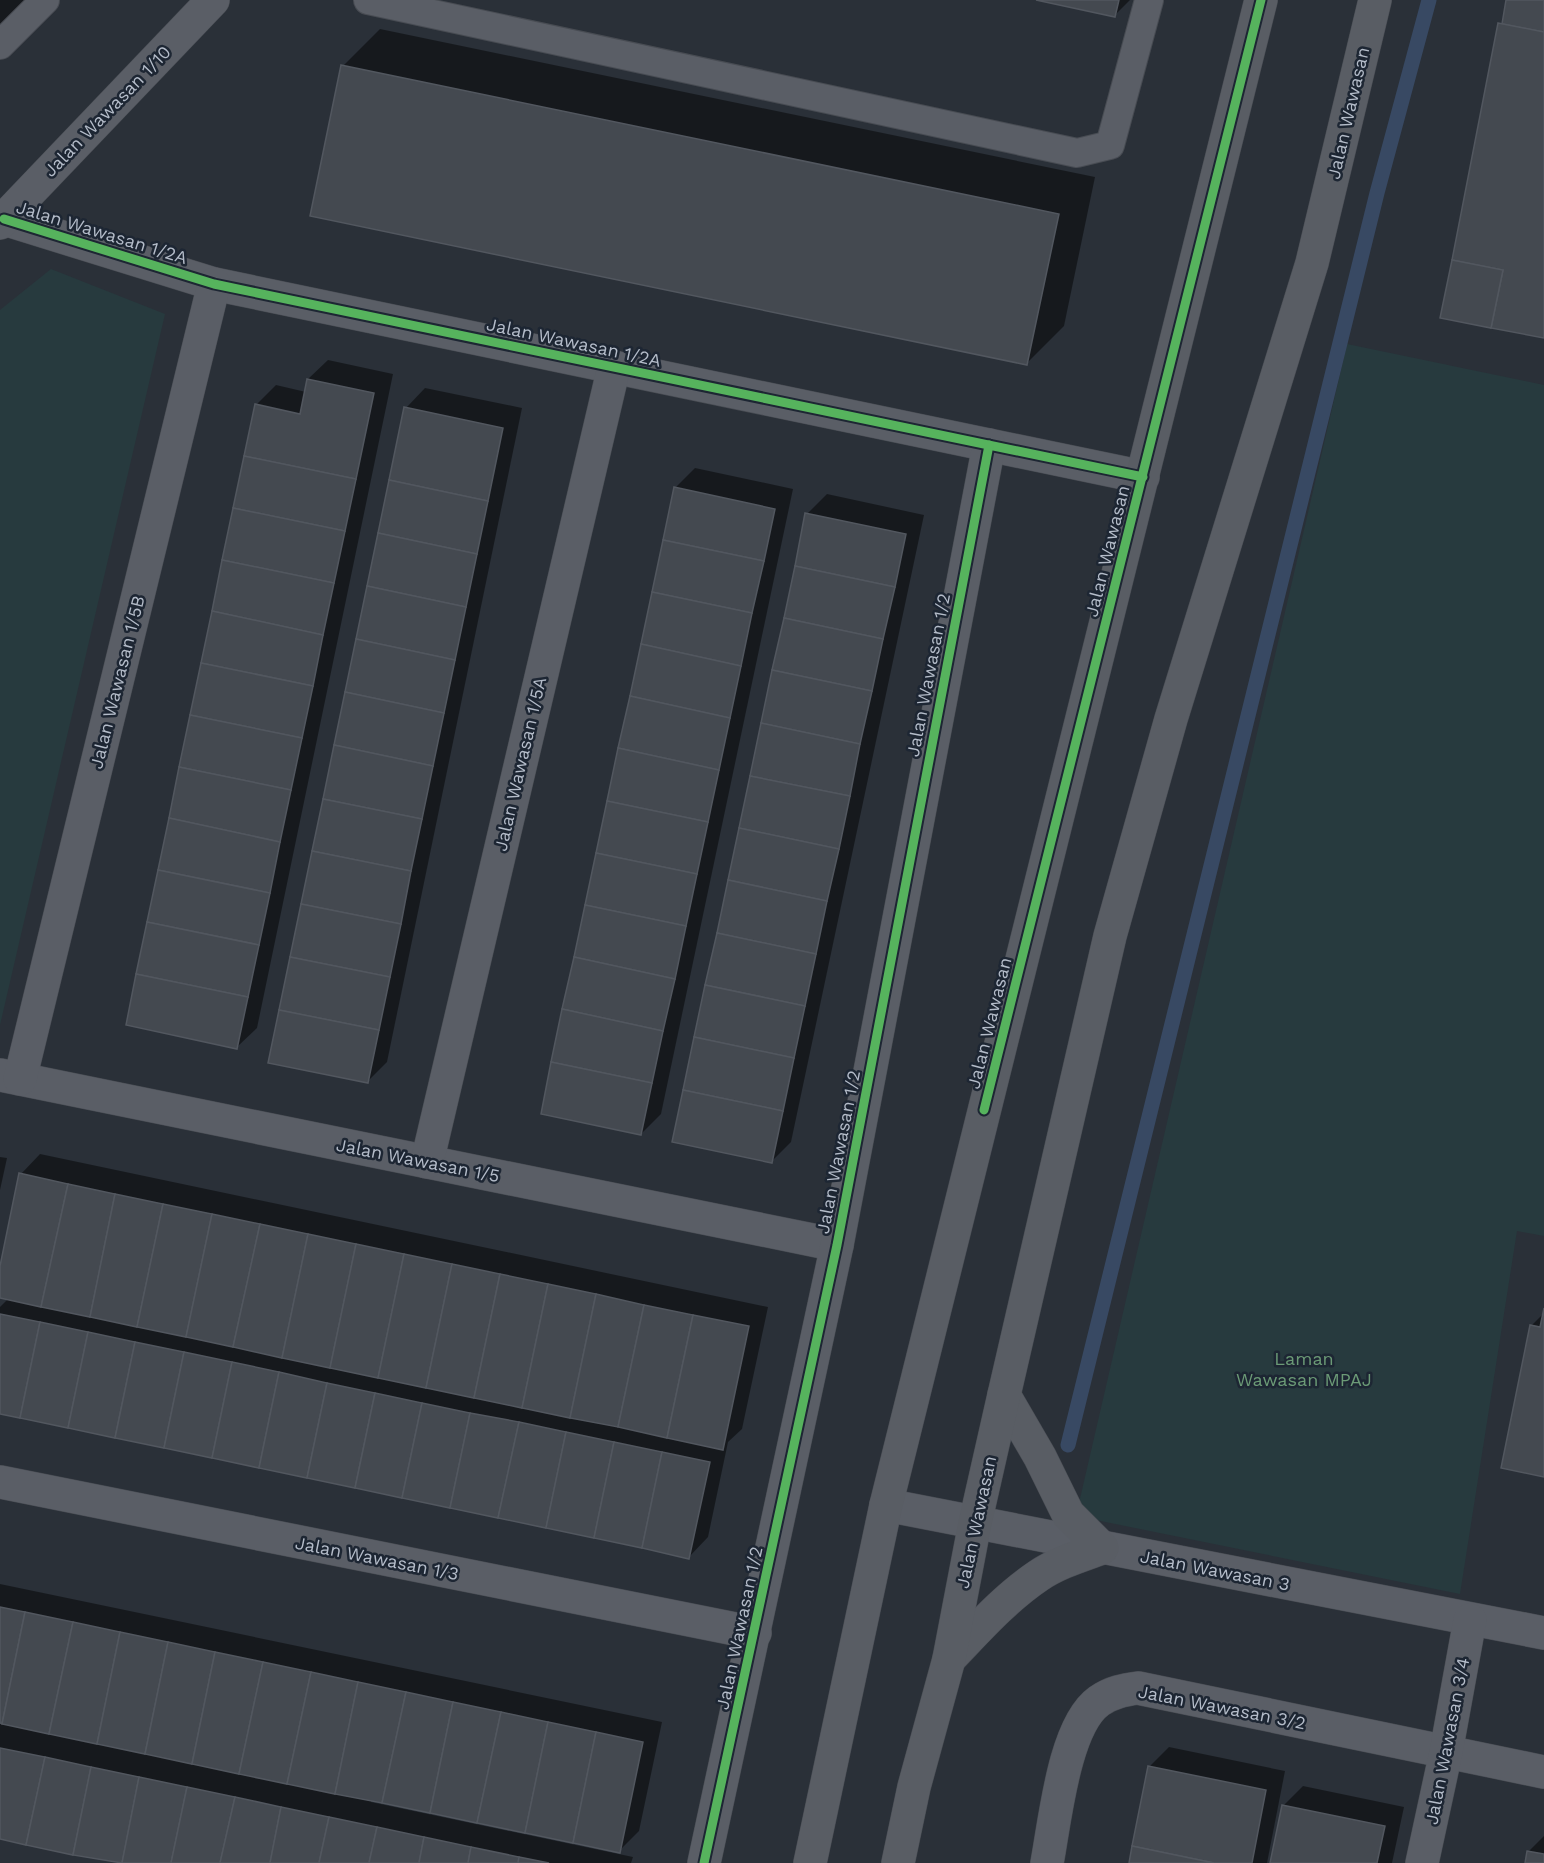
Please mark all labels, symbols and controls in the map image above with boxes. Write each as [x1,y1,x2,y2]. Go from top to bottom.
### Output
street label: Jalan Wawasan 1/10 [39,41,175,181]
street label: Jalan Wawasan [1323,45,1373,181]
street label: Jalan Wawasan 1/2A [14,196,190,268]
street label: Jalan Wawasan 1/2A [485,313,663,371]
street label: Jalan Wawasan [1080,483,1134,619]
street label: Jalan Wawasan 1/2 [902,591,954,759]
street label: Jalan Wawasan 1/5B [85,593,149,771]
street label: Jalan Wawasan 1/5A [490,675,550,853]
street label: Jalan Wawasan [962,955,1016,1091]
street label: Jalan Wawasan 1/2 [812,1068,864,1236]
street label: Jalan Wawasan 1/5 [334,1134,502,1186]
park label: Laman Wawasan MPAJ [1236,1348,1372,1390]
street label: Jalan Wawasan [952,1454,1000,1590]
street label: Jalan Wawasan 1/3 [293,1532,461,1584]
street label: Jalan Wawasan 1/2 [711,1545,767,1711]
street label: Jalan Wawasan 3 [1139,1545,1291,1595]
street label: Jalan Wawasan 3/4 [1420,1656,1474,1826]
street label: Jalan Wawasan 3/2 [1137,1680,1307,1734]

